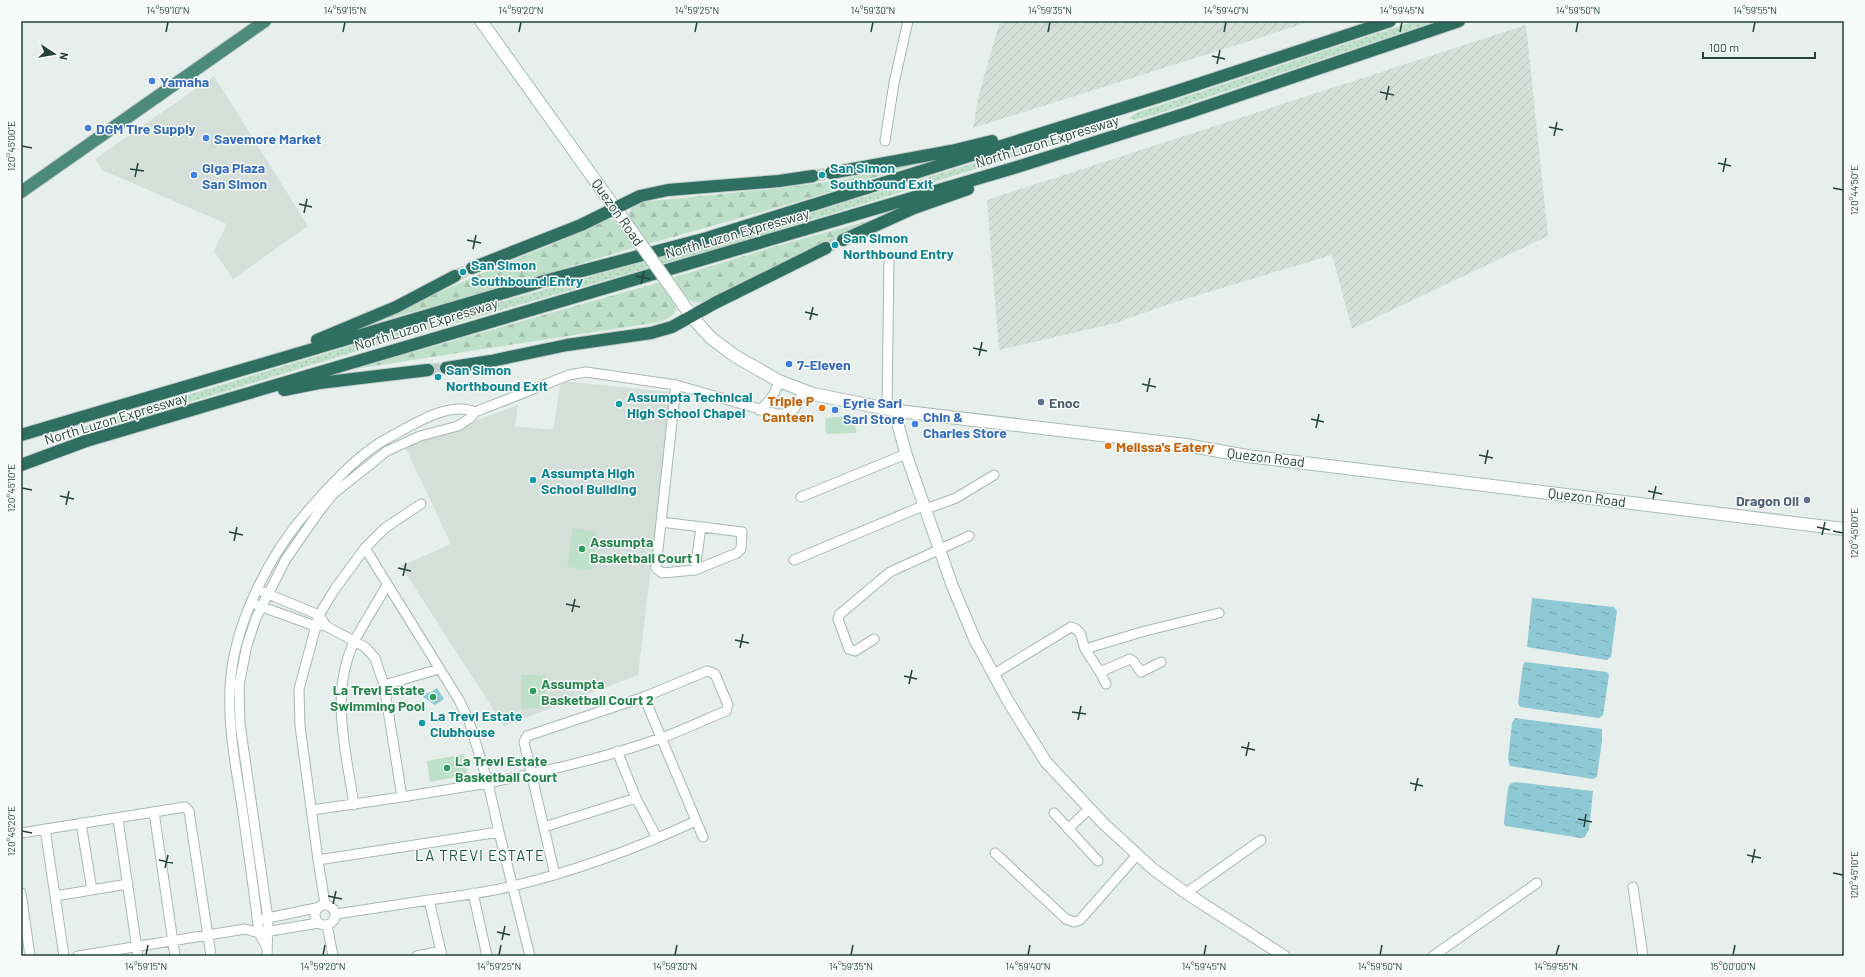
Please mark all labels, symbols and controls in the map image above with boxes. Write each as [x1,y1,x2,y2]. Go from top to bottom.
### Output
text: 14°59'10"N [146,4,190,16]
text: 14°59'15"N [324,4,366,16]
text: 14°59'20"N [499,4,543,16]
text: 14°59'25"N [675,4,719,16]
text: 14°59'30"N [851,4,895,16]
text: 14°59'35"N [1028,4,1072,16]
text: 14°59'40"N [1204,4,1248,16]
text: 14°59'45"N [1380,4,1424,16]
text: 14°59'50"N [1556,4,1600,16]
text: 14°59'55"N [1733,4,1777,16]
north arrow [34,34,74,74]
scale bar [1703,34,1815,60]
text: 100 m [1709,40,1739,54]
text: N [57,51,71,61]
place label: Yamaha [160,73,209,90]
marker: Yamaha [147,76,157,86]
street label: North Luzon Expressway [973,111,1121,171]
place label: DGM Tire Supply [96,120,196,137]
text: 120°45'00"E [5,121,17,171]
marker: DGM Tire Supply [83,123,93,133]
place label: Savemore Market [214,130,321,147]
marker: Savemore Market [201,133,211,143]
place label: Giga Plaza San Simon [202,159,267,192]
place label: San Simon Southbound Exit [830,159,933,192]
text: 120°44'50"E [1848,165,1860,215]
marker: Giga Plaza San Simon [189,170,199,180]
marker: San Simon Southbound Exit [817,170,827,180]
street label: Quezon Road [589,175,647,249]
street label: North Luzon Expressway [663,204,811,262]
place label: San Simon Northbound Entry [843,229,954,262]
marker: San Simon Northbound Entry [830,240,840,250]
place label: San Simon Southbound Entry [471,256,583,289]
marker: San Simon Southbound Entry [458,267,468,277]
street label: North Luzon Expressway [352,294,500,354]
place label: 7-Eleven [797,356,851,373]
marker: 7-Eleven [784,359,794,369]
place label: San Simon Northbound Exit [446,361,548,394]
marker: San Simon Northbound Exit [433,372,443,382]
street label: North Luzon Expressway [42,388,190,448]
place label: Assumpta Technical High School Chapel [627,388,753,421]
place label: Triple P Canteen [762,392,814,425]
place label: Eyrie Sari Sari Store [843,394,905,427]
place label: Enoc [1049,394,1081,411]
marker: Enoc [1036,397,1046,407]
marker: Assumpta Technical High School Chapel [614,399,624,409]
marker: Triple P Canteen [817,403,827,413]
marker: Eyrie Sari Sari Store [830,405,840,415]
place label: Chin & Charles Store [923,408,1007,441]
marker: Chin & Charles Store [910,419,920,429]
place label: Melissa's Eatery [1116,438,1214,455]
marker: Melissa's Eatery [1103,441,1113,451]
street label: Quezon Road [1226,444,1306,470]
text: 120°45'10"E [5,464,17,512]
place label: Assumpta High School Building [541,464,637,497]
marker: Assumpta High School Building [528,475,538,485]
street label: Quezon Road [1547,484,1627,510]
place label: Dragon Oil [1736,492,1799,509]
marker: Dragon Oil [1802,495,1812,505]
text: 120°45'00"E [1848,508,1860,558]
place label: Assumpta Basketball Court 1 [590,533,700,566]
marker: Assumpta Basketball Court 1 [577,544,587,554]
place label: Assumpta Basketball Court 2 [541,675,654,708]
place label: La Trevi Estate Swimming Pool [330,681,425,714]
marker: Assumpta Basketball Court 2 [528,686,538,696]
marker: La Trevi Estate Swimming Pool [428,692,438,702]
place label: La Trevi Estate Clubhouse [430,707,523,740]
marker: La Trevi Estate Clubhouse [417,718,427,728]
place label: La Trevi Estate Basketball Court [455,752,557,785]
marker: La Trevi Estate Basketball Court [442,763,452,773]
text: 120°45'20"E [5,806,17,856]
district label: LA TREVI ESTATE [415,846,545,864]
text: 120°45'10"E [1848,851,1860,899]
text: 14°59'15"N [125,960,167,972]
text: 14°59'20"N [301,960,345,972]
text: 14°59'25"N [477,960,521,972]
text: 14°59'30"N [653,960,697,972]
text: 14°59'35"N [829,960,873,972]
text: 14°59'40"N [1006,960,1050,972]
text: 14°59'45"N [1182,960,1226,972]
text: 14°59'50"N [1358,960,1402,972]
text: 14°59'55"N [1534,960,1578,972]
text: 15°00'00"N [1710,960,1756,972]

